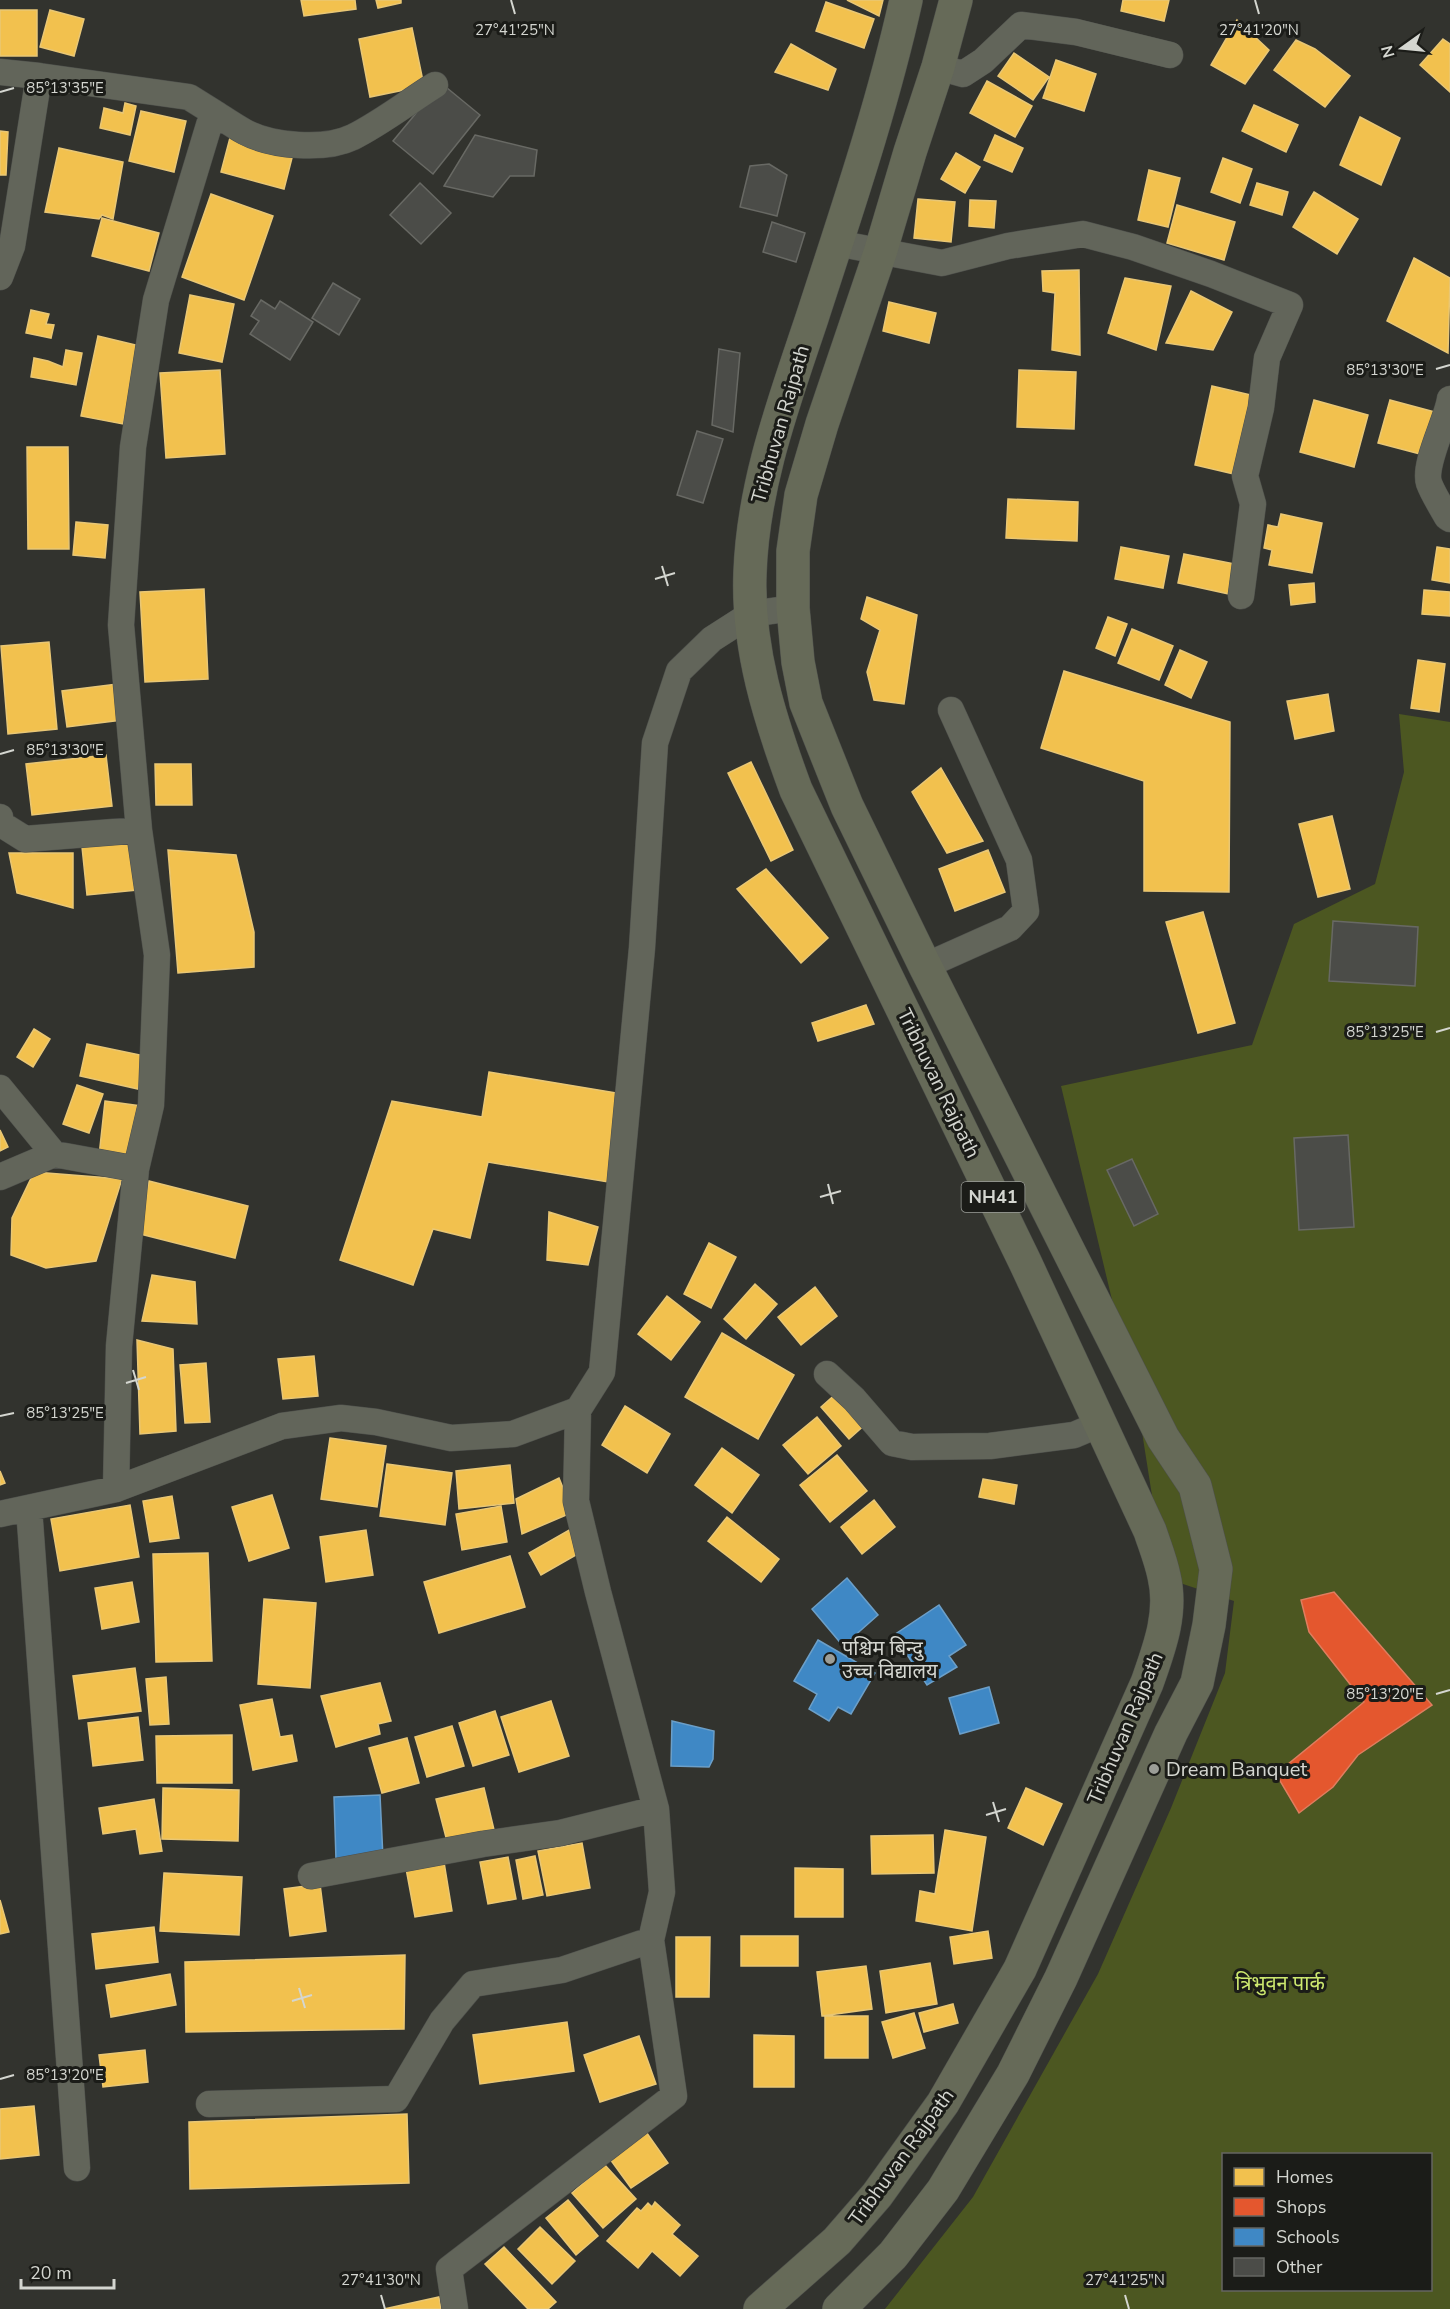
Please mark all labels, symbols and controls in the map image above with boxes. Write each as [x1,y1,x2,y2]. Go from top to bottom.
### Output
north arrow [1372,18,1432,78]
text: 27°41'25"N [475,20,555,40]
text: 27°41'20"N [1219,20,1299,40]
text: N [1376,43,1401,60]
text: 85°13'35"E [26,78,104,98]
street label: Tribhuvan Rajpath [745,342,816,506]
text: 85°13'30"E [1346,360,1424,380]
text: 85°13'30"E [26,740,104,760]
street label: Tribhuvan Rajpath [891,1004,986,1162]
text: 85°13'25"E [1346,1022,1424,1042]
road number: NH41 [962,1182,1024,1212]
text: 85°13'25"E [26,1403,104,1423]
place label: पश्चिम बिन्दु उच्च विद्यालय [842,1635,938,1685]
street label: Tribhuvan Rajpath [1081,1648,1170,1809]
marker: पश्चिम बिन्दु उच्च विद्यालय [823,1652,837,1666]
text: 85°13'20"E [1346,1684,1424,1704]
place label: Dream Banquet [1166,1756,1308,1783]
marker: Dream Banquet [1147,1762,1161,1776]
park label: त्रिभुवन पार्क [1235,1970,1325,1997]
text: 85°13'20"E [26,2065,104,2085]
street label: Tribhuvan Rajpath [843,2083,960,2231]
legend [1222,2153,1432,2291]
text: Homes [1276,2165,1333,2189]
text: Shops [1276,2195,1326,2219]
text: Schools [1276,2225,1340,2249]
scale bar [21,2252,114,2290]
text: Other [1276,2255,1323,2279]
text: 20 m [30,2261,72,2285]
text: 27°41'30"N [341,2270,421,2290]
text: 27°41'25"N [1085,2270,1165,2290]

